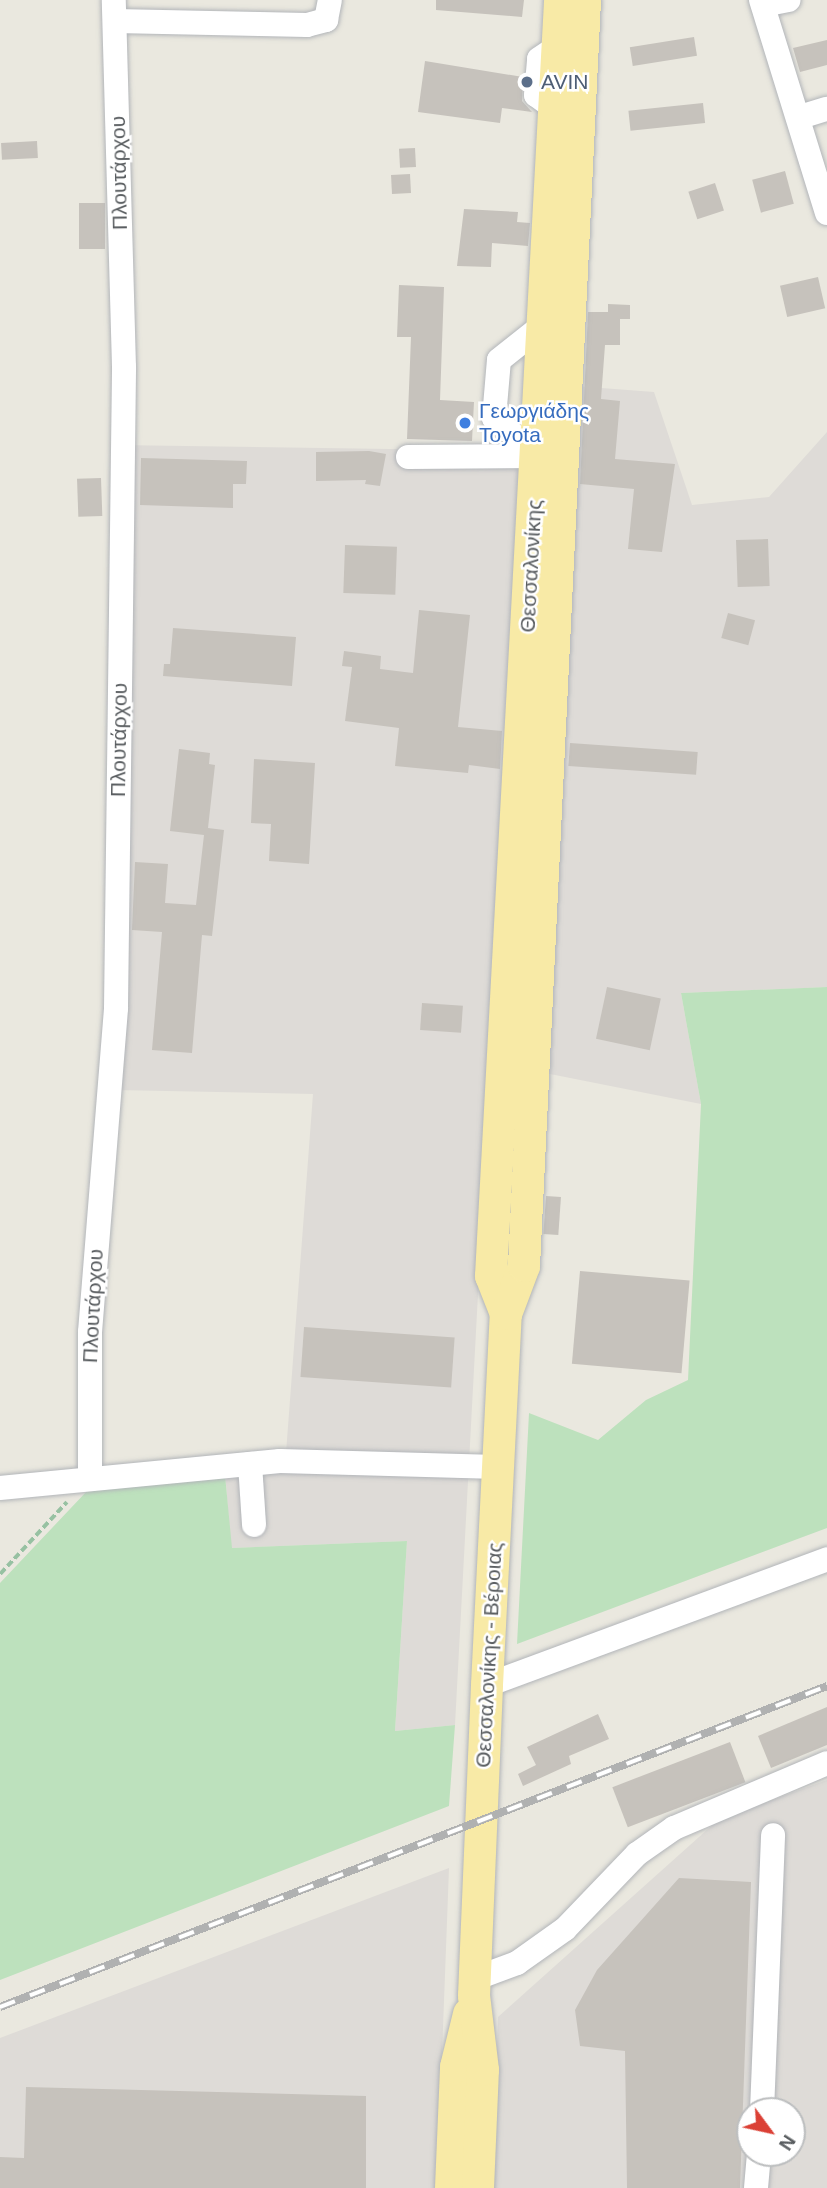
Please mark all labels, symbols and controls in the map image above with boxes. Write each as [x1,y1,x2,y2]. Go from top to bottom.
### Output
place label: AVIN [541,69,588,95]
marker: AVIN [519,74,535,90]
street label: Πλουτάρχου [105,116,133,230]
place label: Γεωργιάδης Toyota [479,398,589,448]
marker: Γεωργιάδης Toyota [457,415,473,431]
street label: Θεσσαλονίκης [515,499,547,633]
street label: Πλουτάρχου [105,683,133,797]
street label: Πλουτάρχου [77,1248,109,1364]
street label: Θεσσαλονίκης - Βέροιας [471,1542,507,1768]
north arrow [736,2097,806,2167]
text: N [775,2131,800,2154]

